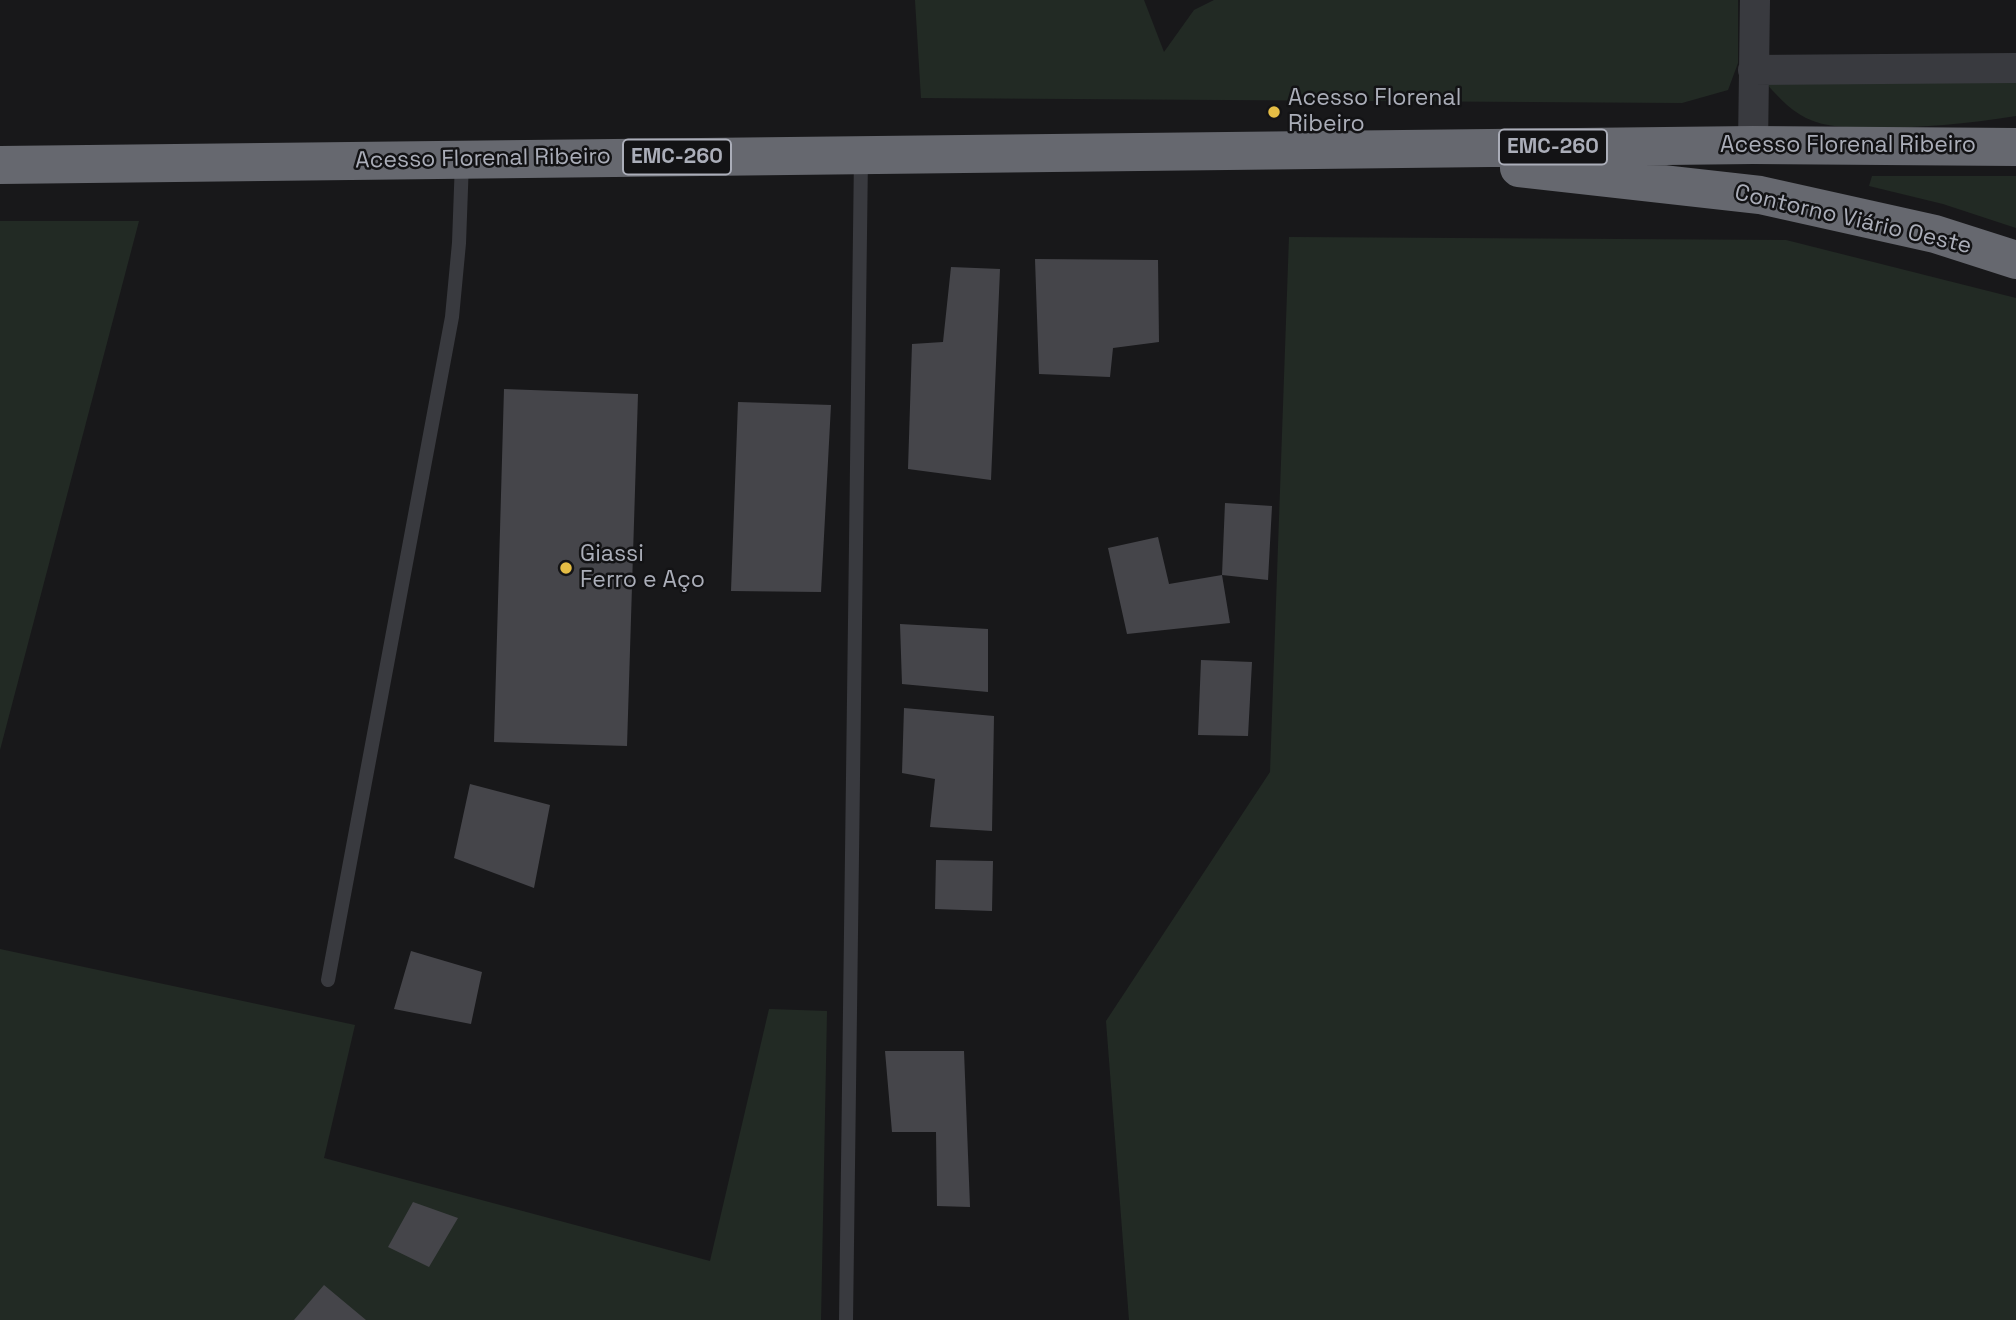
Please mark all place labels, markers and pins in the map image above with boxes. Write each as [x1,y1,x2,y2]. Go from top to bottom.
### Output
place label: Acesso Florenal Ribeiro [1288,85,1461,139]
marker: Acesso Florenal Ribeiro [1266,104,1282,120]
place label: Giassi Ferro e Aço [580,541,705,595]
marker: Giassi Ferro e Aço [558,560,574,576]

